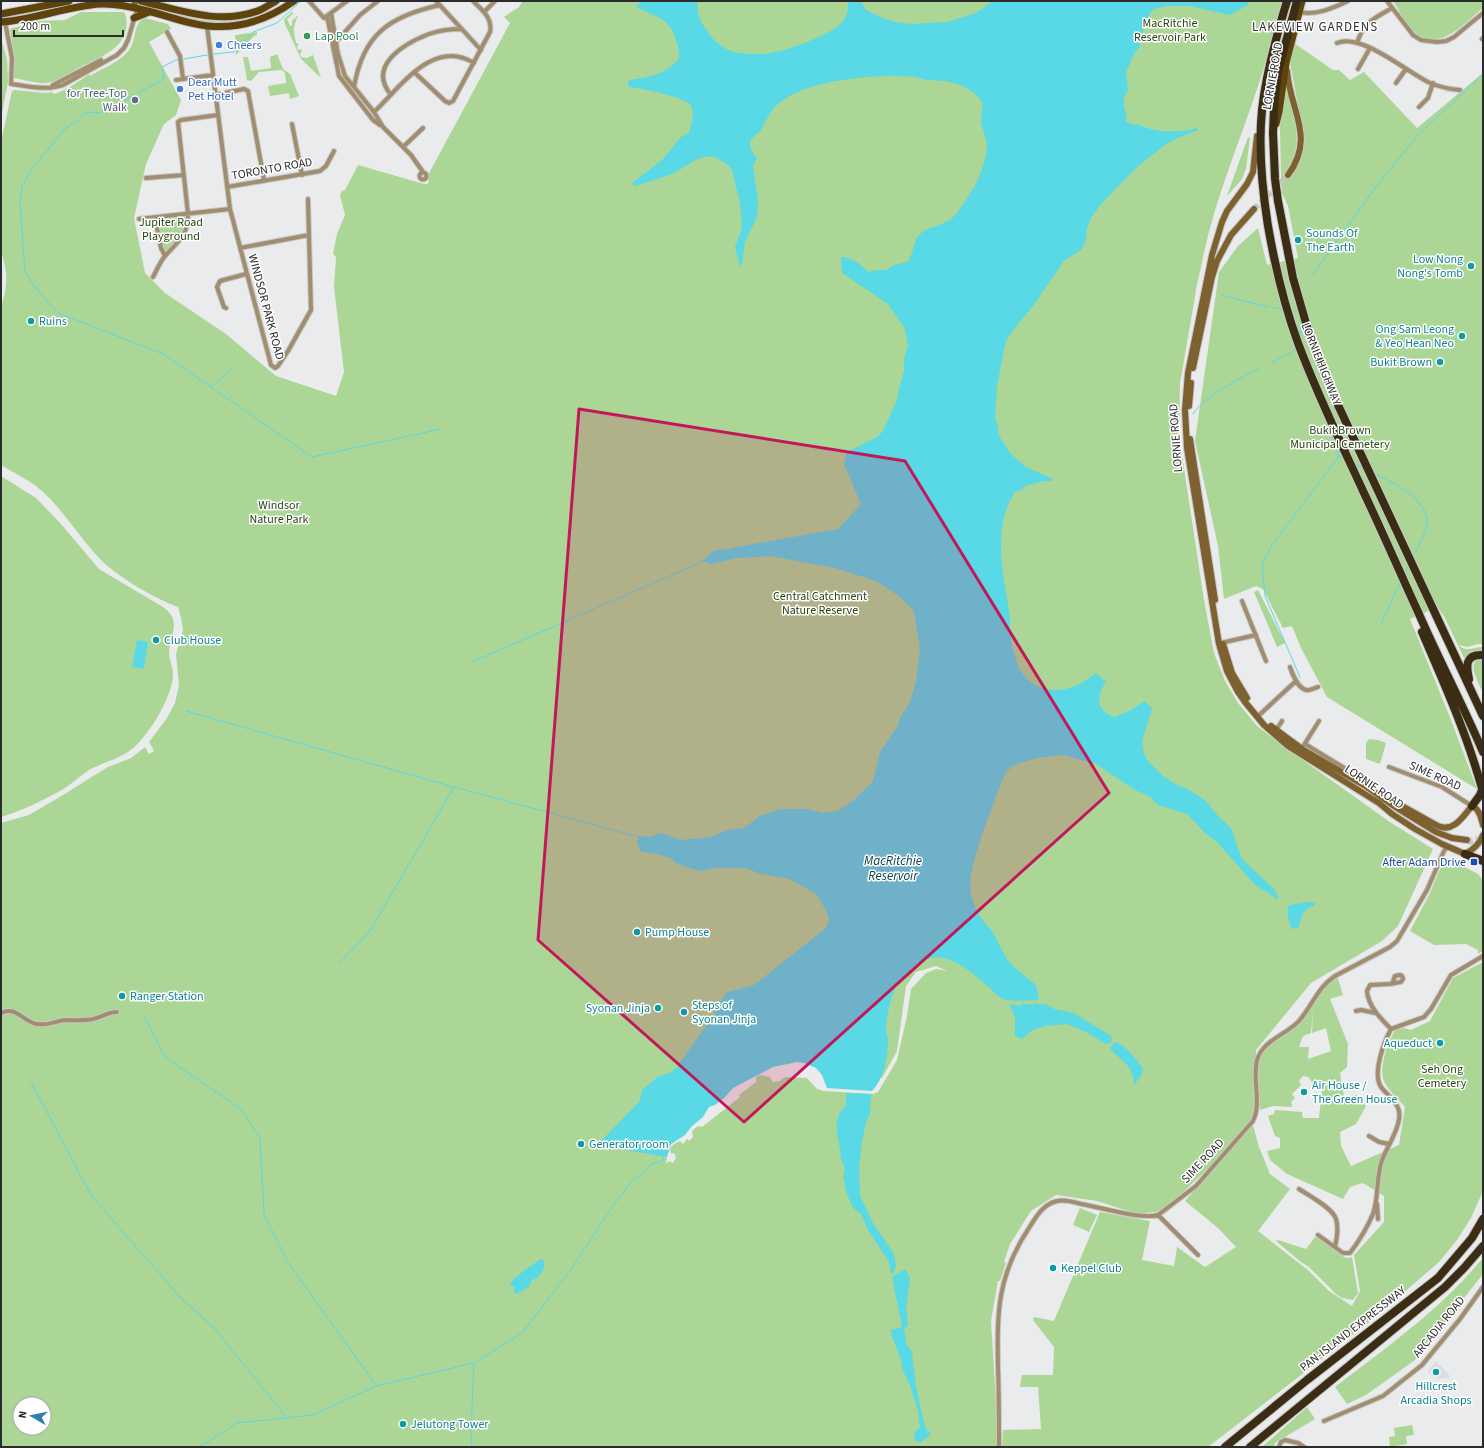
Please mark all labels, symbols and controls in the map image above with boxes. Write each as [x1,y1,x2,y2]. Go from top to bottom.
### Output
scale bar [14,12,123,38]
park label: MacRitchie Reservoir Park [1134,15,1206,46]
text: 200 m [20,18,50,35]
district label: LAKEVIEW GARDENS [1252,18,1378,36]
place label: Lap Pool [315,28,359,45]
marker: Lap Pool [302,31,312,41]
place label: Cheers [227,37,261,54]
marker: Cheers [214,40,224,50]
street label: LORNIE ROAD [1259,41,1287,111]
place label: Dear Mutt Pet Hotel [188,74,237,105]
marker: Dear Mutt Pet Hotel [175,84,185,94]
place label: for Tree-Top Walk [67,85,127,116]
marker: for Tree-Top Walk [130,95,140,105]
street label: TORONTO ROAD [230,154,314,184]
park label: Jupiter Road Playground [139,214,203,245]
place label: Sounds Of The Earth [1306,225,1358,256]
marker: Sounds Of The Earth [1293,235,1303,245]
place label: Low Nong Nong's Tomb [1397,251,1463,282]
street label: WINDSOR PARK ROAD [244,252,288,362]
marker: Low Nong Nong's Tomb [1466,261,1476,271]
place label: Ruins [39,313,67,330]
marker: Ruins [26,316,36,326]
street label: LORNIE HIGHWAY [1297,320,1345,408]
place label: Ong Sam Leong & Yeo Hean Neo [1375,321,1454,352]
marker: Ong Sam Leong & Yeo Hean Neo [1457,331,1467,341]
place label: Bukit Brown [1370,354,1432,371]
marker: Bukit Brown [1435,357,1445,367]
street label: LORNIE ROAD [1165,403,1187,473]
park label: Bukit Brown Municipal Cemetery [1290,422,1390,453]
park label: Windsor Nature Park [249,497,309,528]
park label: Central Catchment Nature Reserve [773,588,867,619]
place label: Club House [164,632,221,649]
marker: Club House [151,635,161,645]
street label: SIME ROAD [1406,757,1464,795]
street label: LORNIE ROAD [1341,761,1407,813]
water label: MacRitchie Reservoir [864,852,922,885]
place label: After Adam Drive [1383,854,1466,871]
marker: After Adam Drive [1469,857,1479,867]
place label: Pump House [645,924,709,941]
marker: Pump House [632,927,642,937]
place label: Ranger Station [130,988,204,1005]
marker: Ranger Station [117,991,127,1001]
place label: Steps of Syonan Jinja [692,997,756,1028]
place label: Syonan Jinja [586,1000,650,1017]
marker: Syonan Jinja [653,1003,663,1013]
marker: Steps of Syonan Jinja [679,1007,689,1017]
place label: Aqueduct [1384,1035,1432,1052]
marker: Aqueduct [1435,1038,1445,1048]
park label: Seh Ong Cemetery [1418,1061,1467,1092]
place label: Air House / The Green House [1312,1077,1398,1108]
marker: Air House / The Green House [1299,1087,1309,1097]
street label: SIME ROAD [1178,1135,1228,1187]
place label: Generator room [589,1136,669,1153]
marker: Generator room [576,1139,586,1149]
place label: Keppel Club [1061,1260,1122,1277]
marker: Keppel Club [1048,1263,1058,1273]
street label: PAN-ISLAND EXPRESSWAY [1296,1282,1410,1376]
street label: ARCADIA ROAD [1409,1293,1469,1361]
marker: Hillcrest Arcadia Shops [1431,1367,1441,1377]
place label: Hillcrest Arcadia Shops [1400,1378,1472,1409]
north arrow [12,1396,52,1436]
text: N [15,1410,31,1419]
place label: Jelutong Tower [411,1416,489,1433]
marker: Jelutong Tower [398,1419,408,1429]

